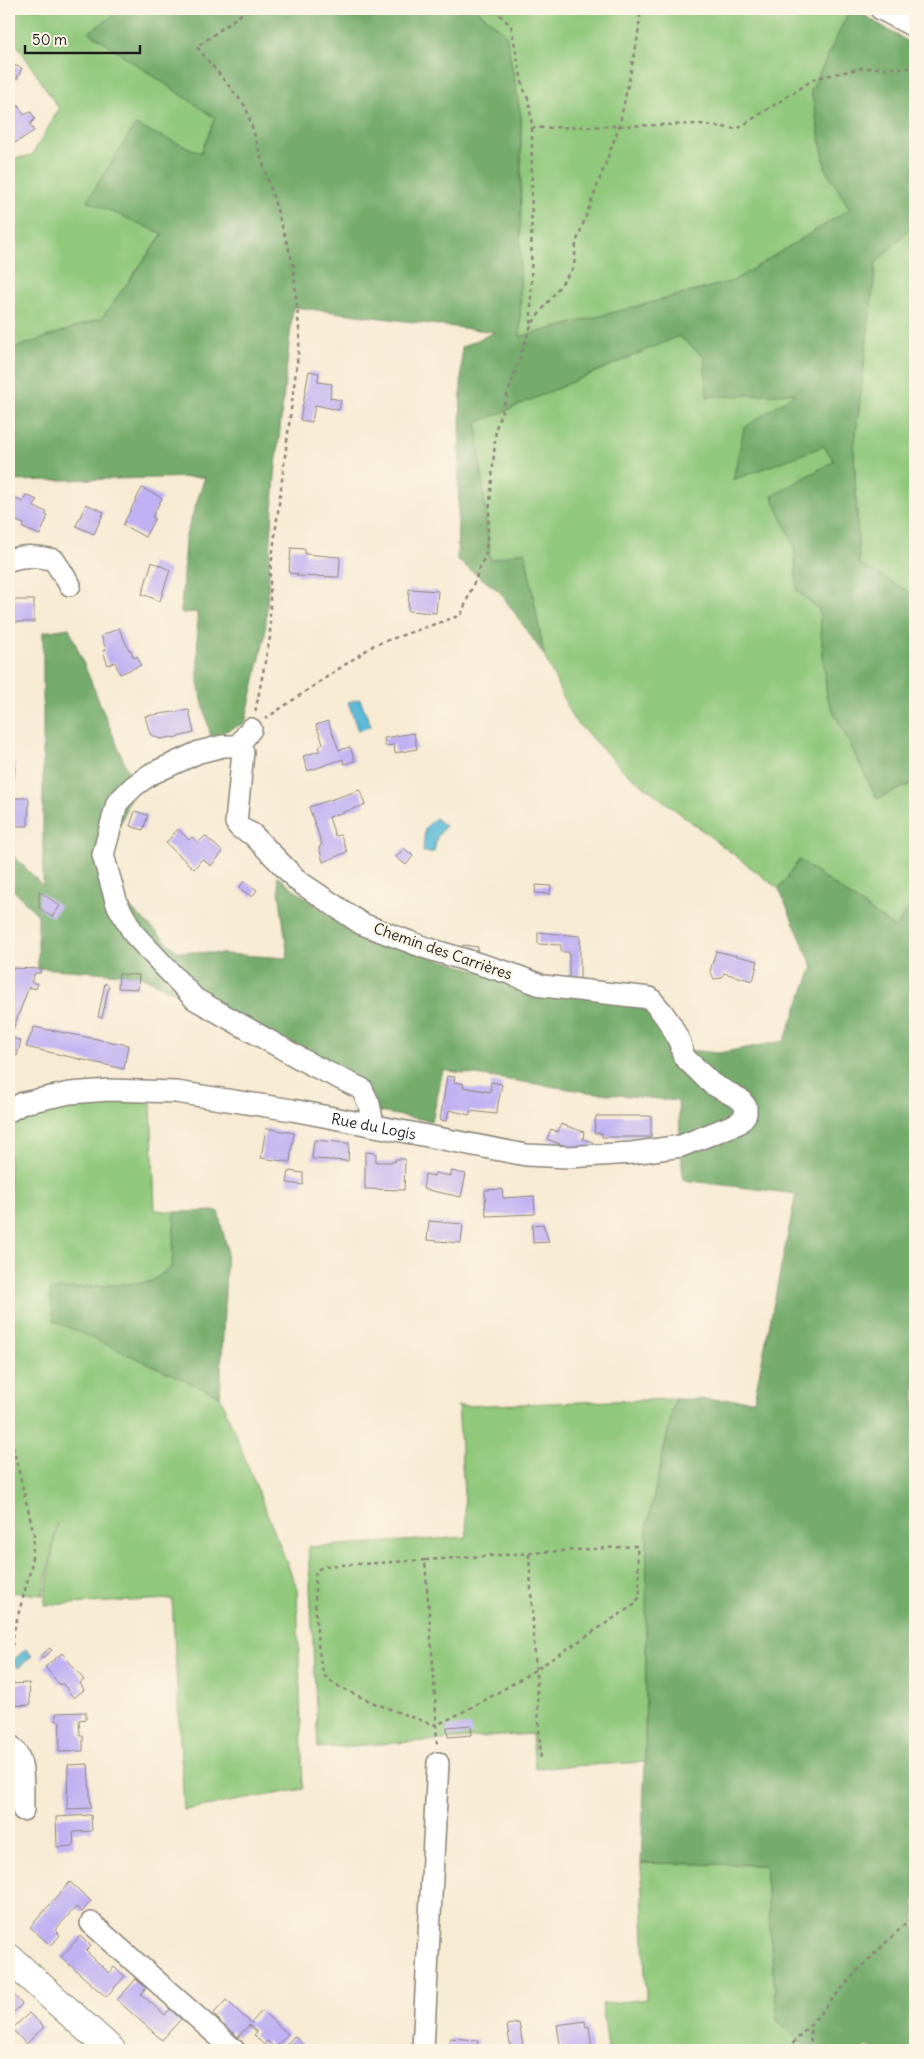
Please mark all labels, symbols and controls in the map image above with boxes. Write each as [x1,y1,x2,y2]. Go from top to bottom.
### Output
scale bar [25,22,140,54]
text: 50 m [32,30,67,49]
street label: Chemin des Carrières [371,918,515,984]
street label: Rue du Logis [330,1108,418,1143]

